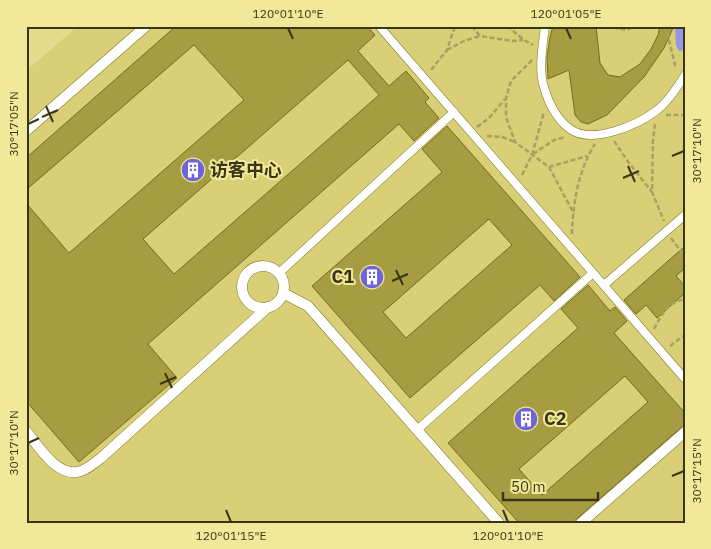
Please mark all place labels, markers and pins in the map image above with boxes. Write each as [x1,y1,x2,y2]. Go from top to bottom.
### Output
building icon: 访客中心 [180,157,206,183]
place label: 访客中心 [210,158,282,181]
building icon: C1 [359,264,385,290]
place label: C1 [331,265,354,288]
building icon: C2 [513,406,539,432]
place label: C2 [544,407,567,430]

